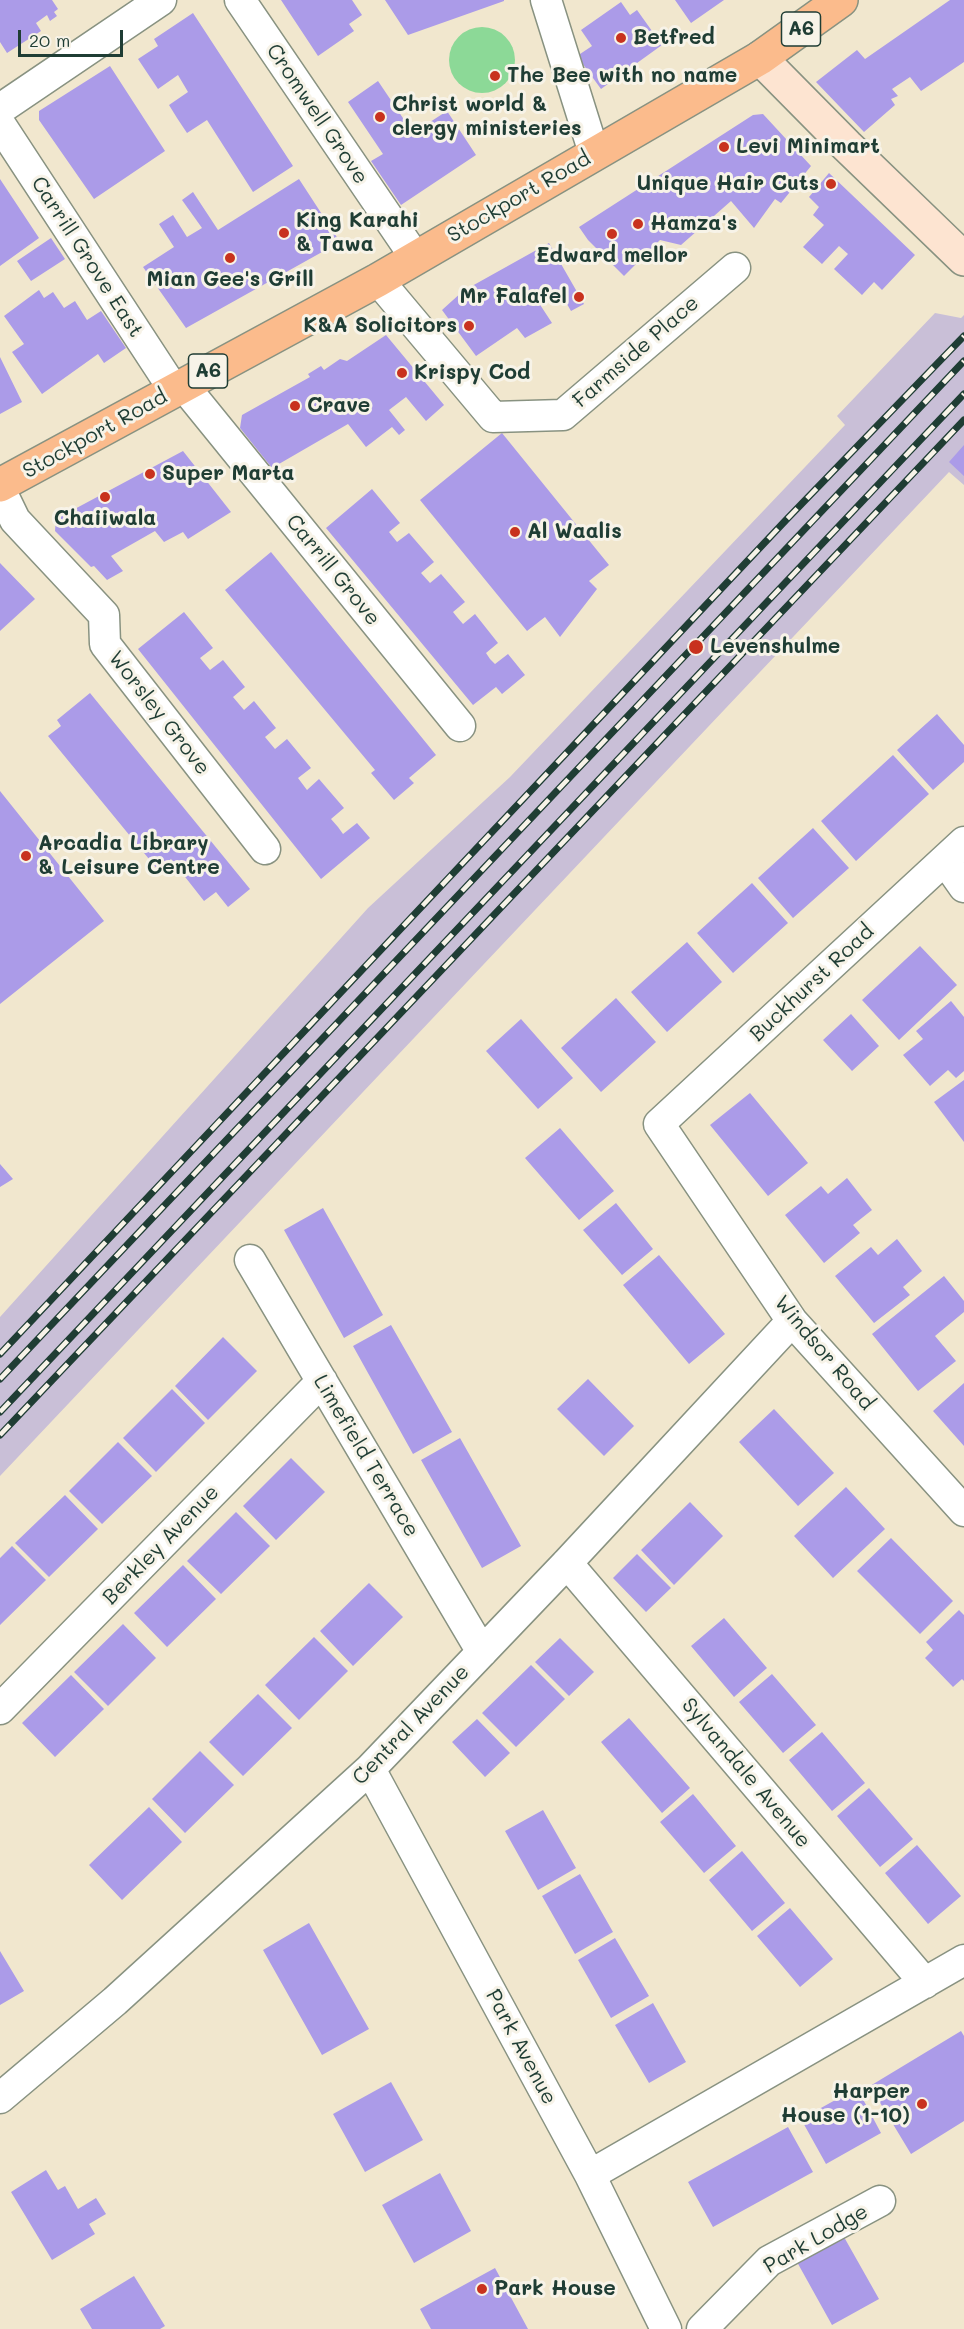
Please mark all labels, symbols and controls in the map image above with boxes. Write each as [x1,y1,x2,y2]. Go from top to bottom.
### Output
road number: A6 [782,12,820,46]
scale bar [21,18,126,56]
place label: Betfred [633,25,715,51]
text: 20 m [29,28,70,52]
marker: Betfred [614,31,628,45]
street label: Cromwell Grove [261,39,373,189]
place label: The Bee with no name [507,63,737,89]
marker: The Bee with no name [488,69,502,83]
place label: Christ world & clergy ministeries [392,92,582,142]
marker: Christ world & clergy ministeries [373,110,387,124]
place label: Levi Minimart [736,134,880,160]
marker: Levi Minimart [717,140,731,154]
street label: Stockport Road [443,146,595,248]
place label: Unique Hair Cuts [636,171,819,197]
street label: Carrill Grove East [26,172,148,342]
marker: Unique Hair Cuts [824,177,838,191]
place label: King Karahi & Tawa [296,208,419,258]
place label: Hamza's [650,211,737,237]
marker: Hamza's [631,217,645,231]
marker: King Karahi & Tawa [277,226,291,240]
marker: Edward mellor [605,227,619,241]
place label: Edward mellor [536,243,688,269]
marker: Mian Gee's Grill [223,251,237,265]
place label: Mian Gee's Grill [146,267,314,293]
place label: Mr Falafel [459,284,567,310]
marker: Mr Falafel [572,290,586,304]
street label: Farmside Place [568,291,704,413]
place label: K&A Solicitors [303,313,457,339]
marker: K&A Solicitors [462,319,476,333]
road number: A6 [188,354,228,388]
place label: Krispy Cod [414,360,530,386]
marker: Krispy Cod [395,366,409,380]
street label: Stockport Road [18,384,172,484]
place label: Crave [307,393,370,419]
marker: Crave [288,399,302,413]
place label: Super Marta [162,461,294,487]
marker: Super Marta [143,467,157,481]
marker: Chaiiwala [98,490,112,504]
place label: Chaiiwala [54,506,156,532]
street label: Carrill Grove [281,509,385,631]
place label: Al Waalis [527,519,622,545]
marker: Al Waalis [508,525,522,539]
place label: Levenshulme [710,634,840,660]
marker: Levenshulme [687,638,705,656]
street label: Worsley Grove [103,646,215,780]
place label: Arcadia Library & Leisure Centre [38,831,220,881]
marker: Arcadia Library & Leisure Centre [19,849,33,863]
street label: Buckhurst Road [745,919,879,1047]
street label: Windsor Road [769,1290,879,1416]
street label: Limefield Terrace [308,1371,424,1541]
street label: Berkley Avenue [98,1480,224,1610]
street label: Central Avenue [347,1660,475,1790]
street label: Sylvandale Avenue [676,1693,816,1853]
street label: Park Avenue [480,1985,562,2109]
place label: Harper House (1-10) [781,2079,910,2129]
marker: Harper House (1-10) [915,2097,929,2111]
street label: Park Lodge [759,2199,873,2279]
place label: Park House [494,2276,616,2302]
marker: Park House [475,2282,489,2296]

